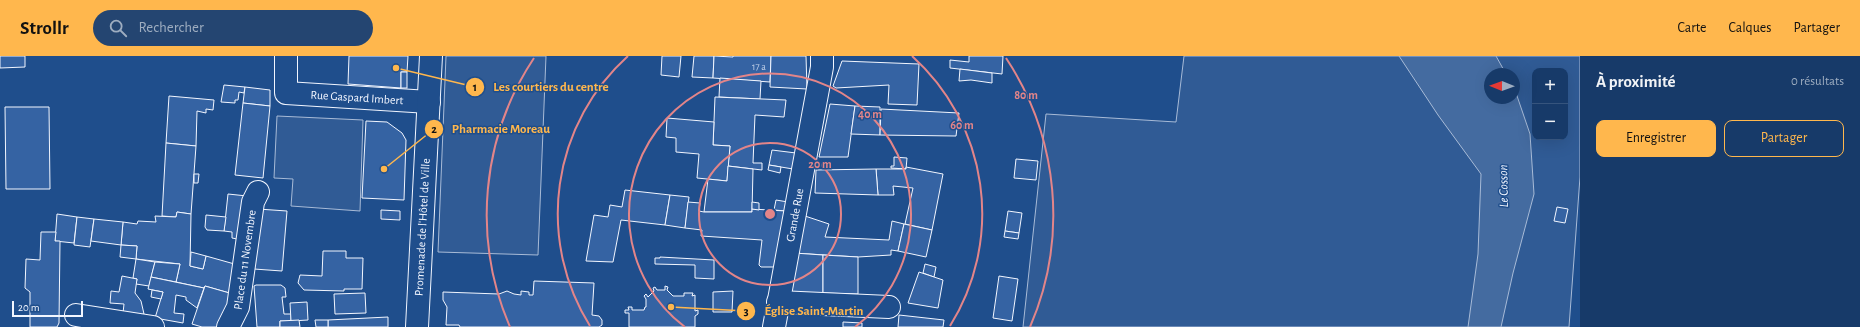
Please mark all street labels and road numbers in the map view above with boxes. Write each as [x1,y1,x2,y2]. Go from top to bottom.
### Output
street label: Rue Gaspard Imbert [310,89,404,106]
street label: Promenade de l'Hôtel de Ville [413,158,432,296]
street label: Grande Rue [784,187,806,243]
street label: Place du 11 Novembre [232,209,258,311]

